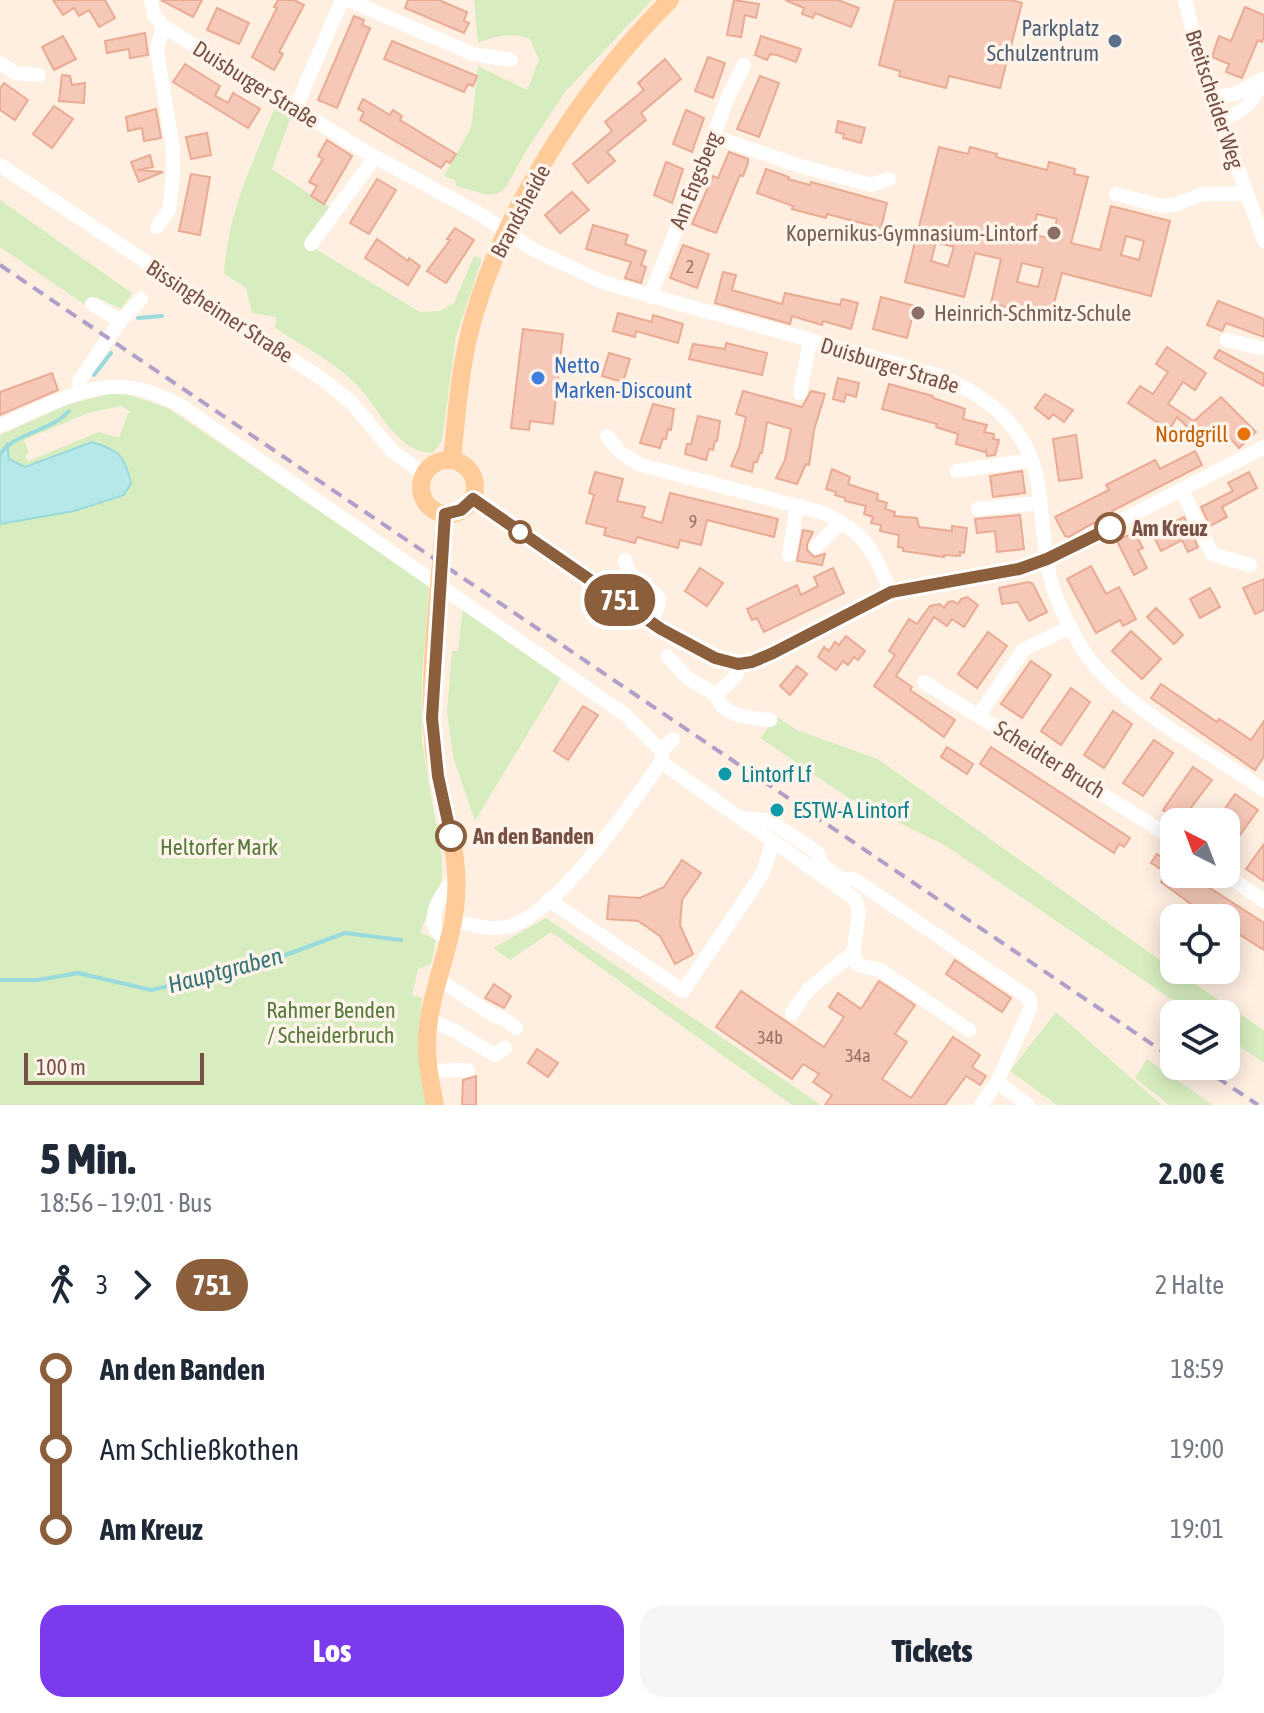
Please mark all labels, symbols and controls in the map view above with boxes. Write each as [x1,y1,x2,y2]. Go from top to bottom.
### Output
place label: Parkplatz Schulzentrum [987,15,1099,66]
street label: Breitscheider Weg [1180,26,1250,172]
marker: Parkplatz Schulzentrum [1106,32,1124,50]
street label: Duisburger Straße [188,35,324,133]
street label: Am Engsberg [664,127,726,232]
street label: Brandsheide [485,160,555,262]
place label: Kopernikus-Gymnasium-Lintorf [786,220,1038,246]
marker: Kopernikus-Gymnasium-Lintorf [1045,224,1063,242]
street label: Bissingheimer Straße [142,254,298,368]
house number: 2 [686,256,694,277]
place label: Heinrich-Schmitz-Schule [934,300,1131,326]
marker: Heinrich-Schmitz-Schule [909,304,927,322]
street label: Duisburger Straße [818,332,962,398]
place label: Netto Marken-Discount [554,352,692,403]
marker: Netto Marken-Discount [529,369,547,387]
place label: Nordgrill [1155,421,1228,447]
marker: Nordgrill [1235,425,1253,443]
house number: 9 [689,511,697,532]
marker: Am Kreuz [1095,513,1125,543]
place label: Am Kreuz [1131,515,1208,541]
unlabelled marker [509,521,531,543]
line badge: 751 [574,574,666,626]
text: 751 [600,584,640,616]
street label: Scheidter Bruch [990,715,1110,803]
place label: Lintorf Lf [741,761,812,787]
marker: Lintorf Lf [716,765,734,783]
place label: ESTW-A Lintorf [793,797,909,823]
marker: ESTW-A Lintorf [768,801,786,819]
north arrow [1160,808,1240,888]
map controls [1160,808,1240,1080]
marker: An den Banden [436,821,466,851]
place label: An den Banden [472,823,594,849]
park label: Heltorfer Mark [160,834,278,860]
button: locate [1160,904,1240,984]
water label: Hauptgraben [165,942,286,998]
park label: Rahmer Benden / Scheiderbruch [266,997,396,1048]
button: layers [1160,1000,1240,1080]
house number: 34b [757,1027,783,1048]
house number: 34a [845,1045,871,1066]
scale bar [24,1049,204,1085]
text: 100 m [36,1054,86,1080]
text: 5 Min. [40,1133,135,1183]
text: 2.00 € [1159,1156,1224,1190]
text: 18:56 – 19:01 · Bus [40,1188,212,1218]
icon: walk [40,1263,84,1307]
icon: forward [120,1263,164,1307]
text: 751 [192,1269,232,1301]
text: 3 [96,1270,108,1300]
text: 2 Halte [1155,1270,1224,1300]
text: An den Banden [100,1352,265,1386]
text: 18:59 [1170,1354,1224,1384]
text: Am Schließkothen [100,1432,299,1466]
text: 19:00 [1170,1434,1224,1464]
text: Am Kreuz [100,1512,203,1546]
text: 19:01 [1170,1514,1224,1544]
button: Los [40,1605,624,1697]
button: Tickets [640,1605,1224,1697]

